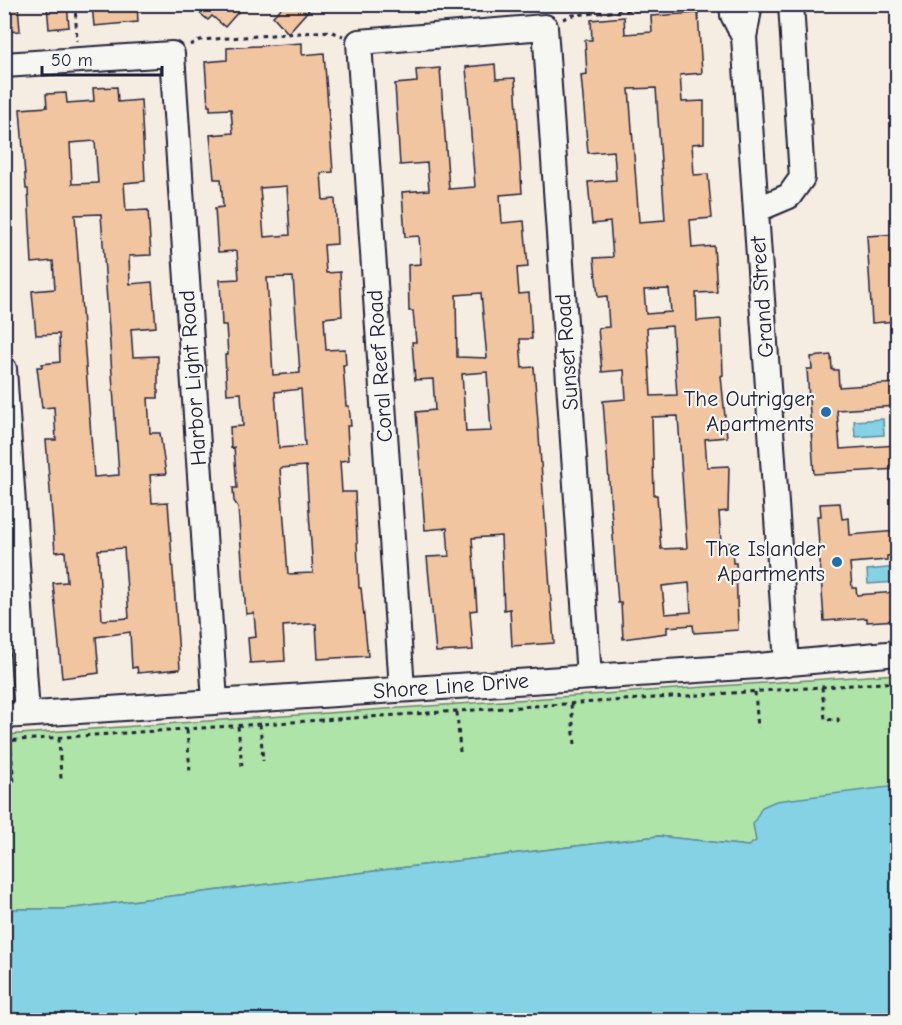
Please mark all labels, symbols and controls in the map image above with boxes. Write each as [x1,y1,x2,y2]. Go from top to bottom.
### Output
scale bar [42,39,162,77]
text: 50 m [51,50,93,71]
street label: Grand Street [745,235,779,359]
street label: Harbor Light Road [174,289,212,467]
street label: Coral Reef Road [362,289,398,443]
street label: Sunset Road [550,293,584,411]
place label: The Outrigger Apartments [684,386,814,437]
marker: The Outrigger Apartments [819,405,833,419]
place label: The Islander Apartments [706,536,825,587]
marker: The Islander Apartments [830,555,844,569]
street label: Shore Line Drive [372,668,530,704]

